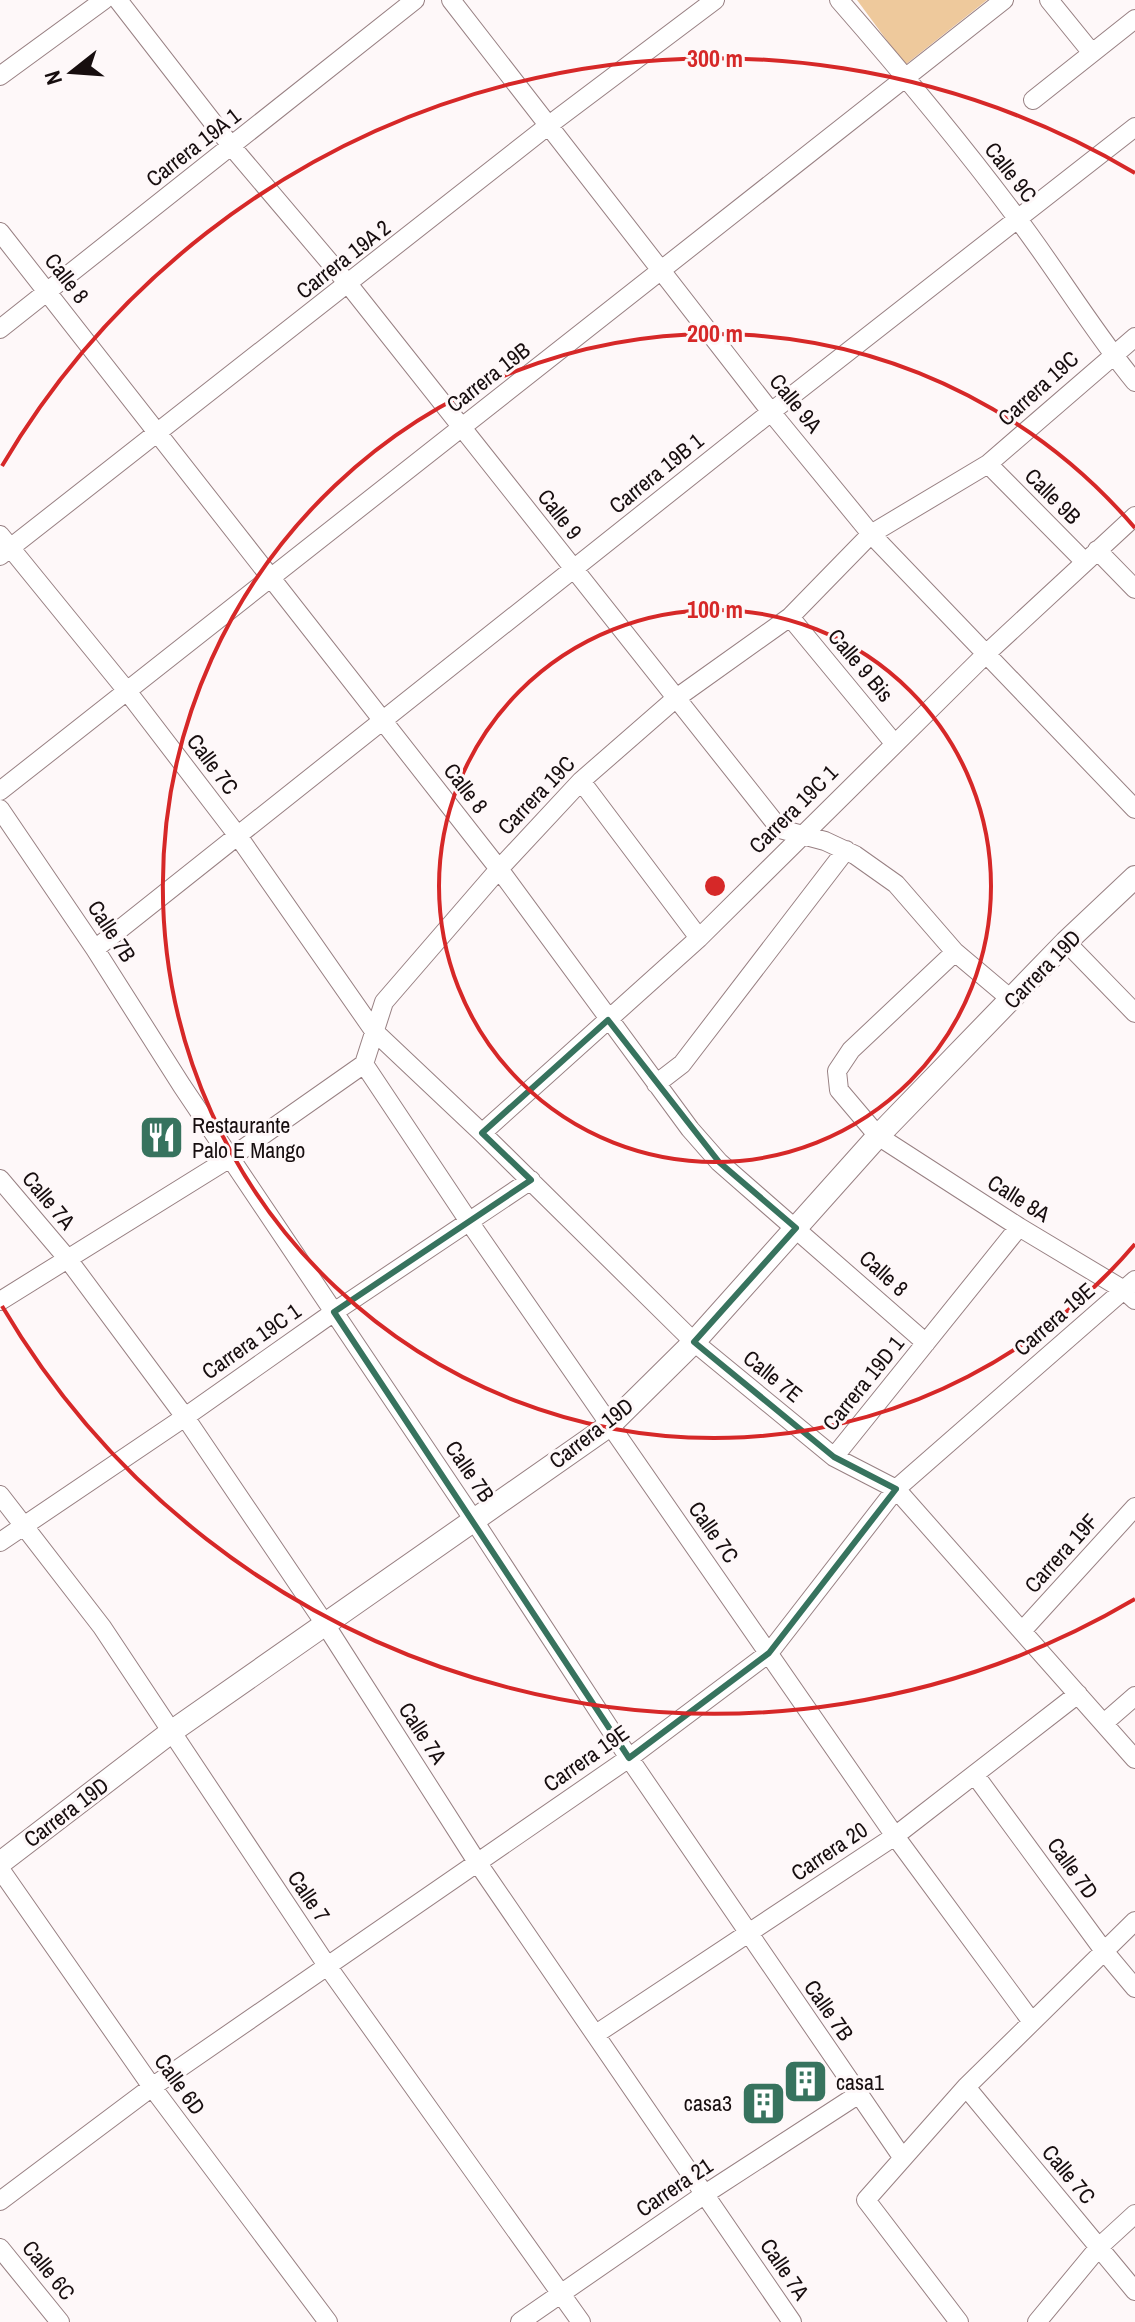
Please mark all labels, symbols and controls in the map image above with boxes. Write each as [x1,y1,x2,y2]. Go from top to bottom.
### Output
north arrow [32,32,112,112]
text: 300 m [687,42,743,74]
text: N [37,67,69,88]
street label: Carrera 19A 1 [140,101,246,193]
street label: Calle 9C [978,136,1044,208]
street label: Carrera 19A 2 [290,213,396,305]
street label: Calle 8 [38,247,96,309]
text: 200 m [687,317,743,349]
street label: Carrera 19B [440,335,536,419]
street label: Carrera 19C [991,344,1085,432]
street label: Calle 9A [763,367,830,440]
street label: Carrera 19B 1 [603,426,709,520]
street label: Calle 9B [1018,461,1088,531]
street label: Calle 9 [531,483,589,545]
text: 100 m [687,593,743,625]
street label: Calle 9 Bis [821,622,901,708]
street label: Calle 7C [180,727,246,801]
street label: Carrera 19C [491,749,581,841]
street label: Calle 8 [437,757,495,819]
street label: Carrera 19C 1 [742,758,844,860]
centre of rings [701,872,729,900]
street label: Calle 7B [81,894,143,968]
street label: Carrera 19D [997,923,1087,1015]
place label: Restaurante Palo E Mango [192,1110,305,1165]
restaurant icon: Restaurante Palo E Mango [137,1114,185,1162]
street label: Calle 7A [16,1164,83,1236]
street label: Calle 8A [982,1167,1057,1229]
street label: Calle 8 [853,1243,915,1303]
street label: Carrera 19E [1007,1275,1101,1363]
street label: Carrera 19C 1 [196,1296,306,1386]
street label: Carrera 19D 1 [815,1329,911,1437]
street label: Calle 7E [737,1343,809,1409]
street label: Carrera 19D [543,1391,639,1475]
street label: Calle 7B [438,1434,502,1508]
street label: Calle 7C [682,1495,746,1569]
street label: Carrera 19F [1017,1507,1105,1599]
street label: Calle 7A [392,1696,455,1771]
street label: Carrera 19E [537,1718,635,1798]
street label: Carrera 19D [17,1770,115,1854]
street label: Carrera 20 [785,1814,873,1888]
street label: Calle 7D [1041,1831,1105,1905]
street label: Calle 7 [281,1864,337,1928]
street label: Calle 7B [797,1973,861,2047]
street label: Calle 6D [148,2047,212,2121]
building icon: casa1 [781,2058,829,2106]
place label: casa1 [836,2067,884,2097]
building icon: casa3 [739,2079,787,2127]
place label: casa3 [684,2088,732,2118]
street label: Calle 7C [1035,2138,1103,2210]
street label: Carrera 21 [630,2150,718,2224]
street label: Calle 7A [753,2232,817,2306]
street label: Calle 6C [16,2234,82,2306]

